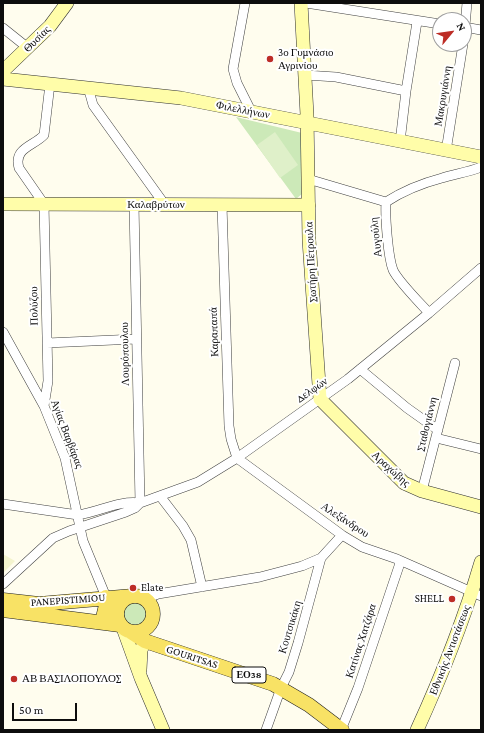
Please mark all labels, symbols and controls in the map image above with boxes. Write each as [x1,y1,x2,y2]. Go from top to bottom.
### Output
north arrow [432,12,472,52]
text: N [455,20,469,33]
street label: Θυσίας [21,23,53,55]
place label: 3ο Γυμνάσιο Αγρινίου [278,46,334,72]
marker: 3ο Γυμνάσιο Αγρινίου [265,54,275,64]
street label: Μακρυγιάννη [432,65,454,127]
street label: Φιλελλήνων [215,98,271,122]
street label: Καλαβρύτων [127,198,185,212]
street label: Αυγούλη [367,216,385,258]
street label: Σωτήρη Πέτρουλα [302,221,320,303]
street label: Πολύζου [27,286,41,326]
street label: Καραπαπά [207,307,221,357]
street label: Λουρόπουλου [118,322,132,386]
street label: Δελφών [294,374,330,406]
street label: Σταθογιάννη [414,395,440,453]
street label: Αγίας Βαρβάρας [48,398,86,470]
street label: Αραχώβης [369,448,413,490]
street label: Αλεξάνδρου [318,500,372,540]
place label: Elate [141,581,163,595]
marker: Elate [128,583,138,593]
street label: PANEPISTIMIOU [30,591,106,609]
place label: SHELL [415,592,444,606]
marker: SHELL [447,594,457,604]
street label: Κουτσικάκη [276,599,304,655]
street label: Κατίνας Χατζάρα [343,602,379,680]
street label: Εθνικής Αντιστάσεως [427,603,473,697]
street label: GOURITSAS [165,642,219,672]
road number: ΕΟ38 [232,667,266,683]
place label: ΑΒ ΒΑΣΙΛΟΠΟΥΛΟΣ [22,672,121,686]
marker: ΑΒ ΒΑΣΙΛΟΠΟΥΛΟΣ [9,674,19,684]
scale bar [14,695,79,721]
text: 50 m [19,703,43,717]

